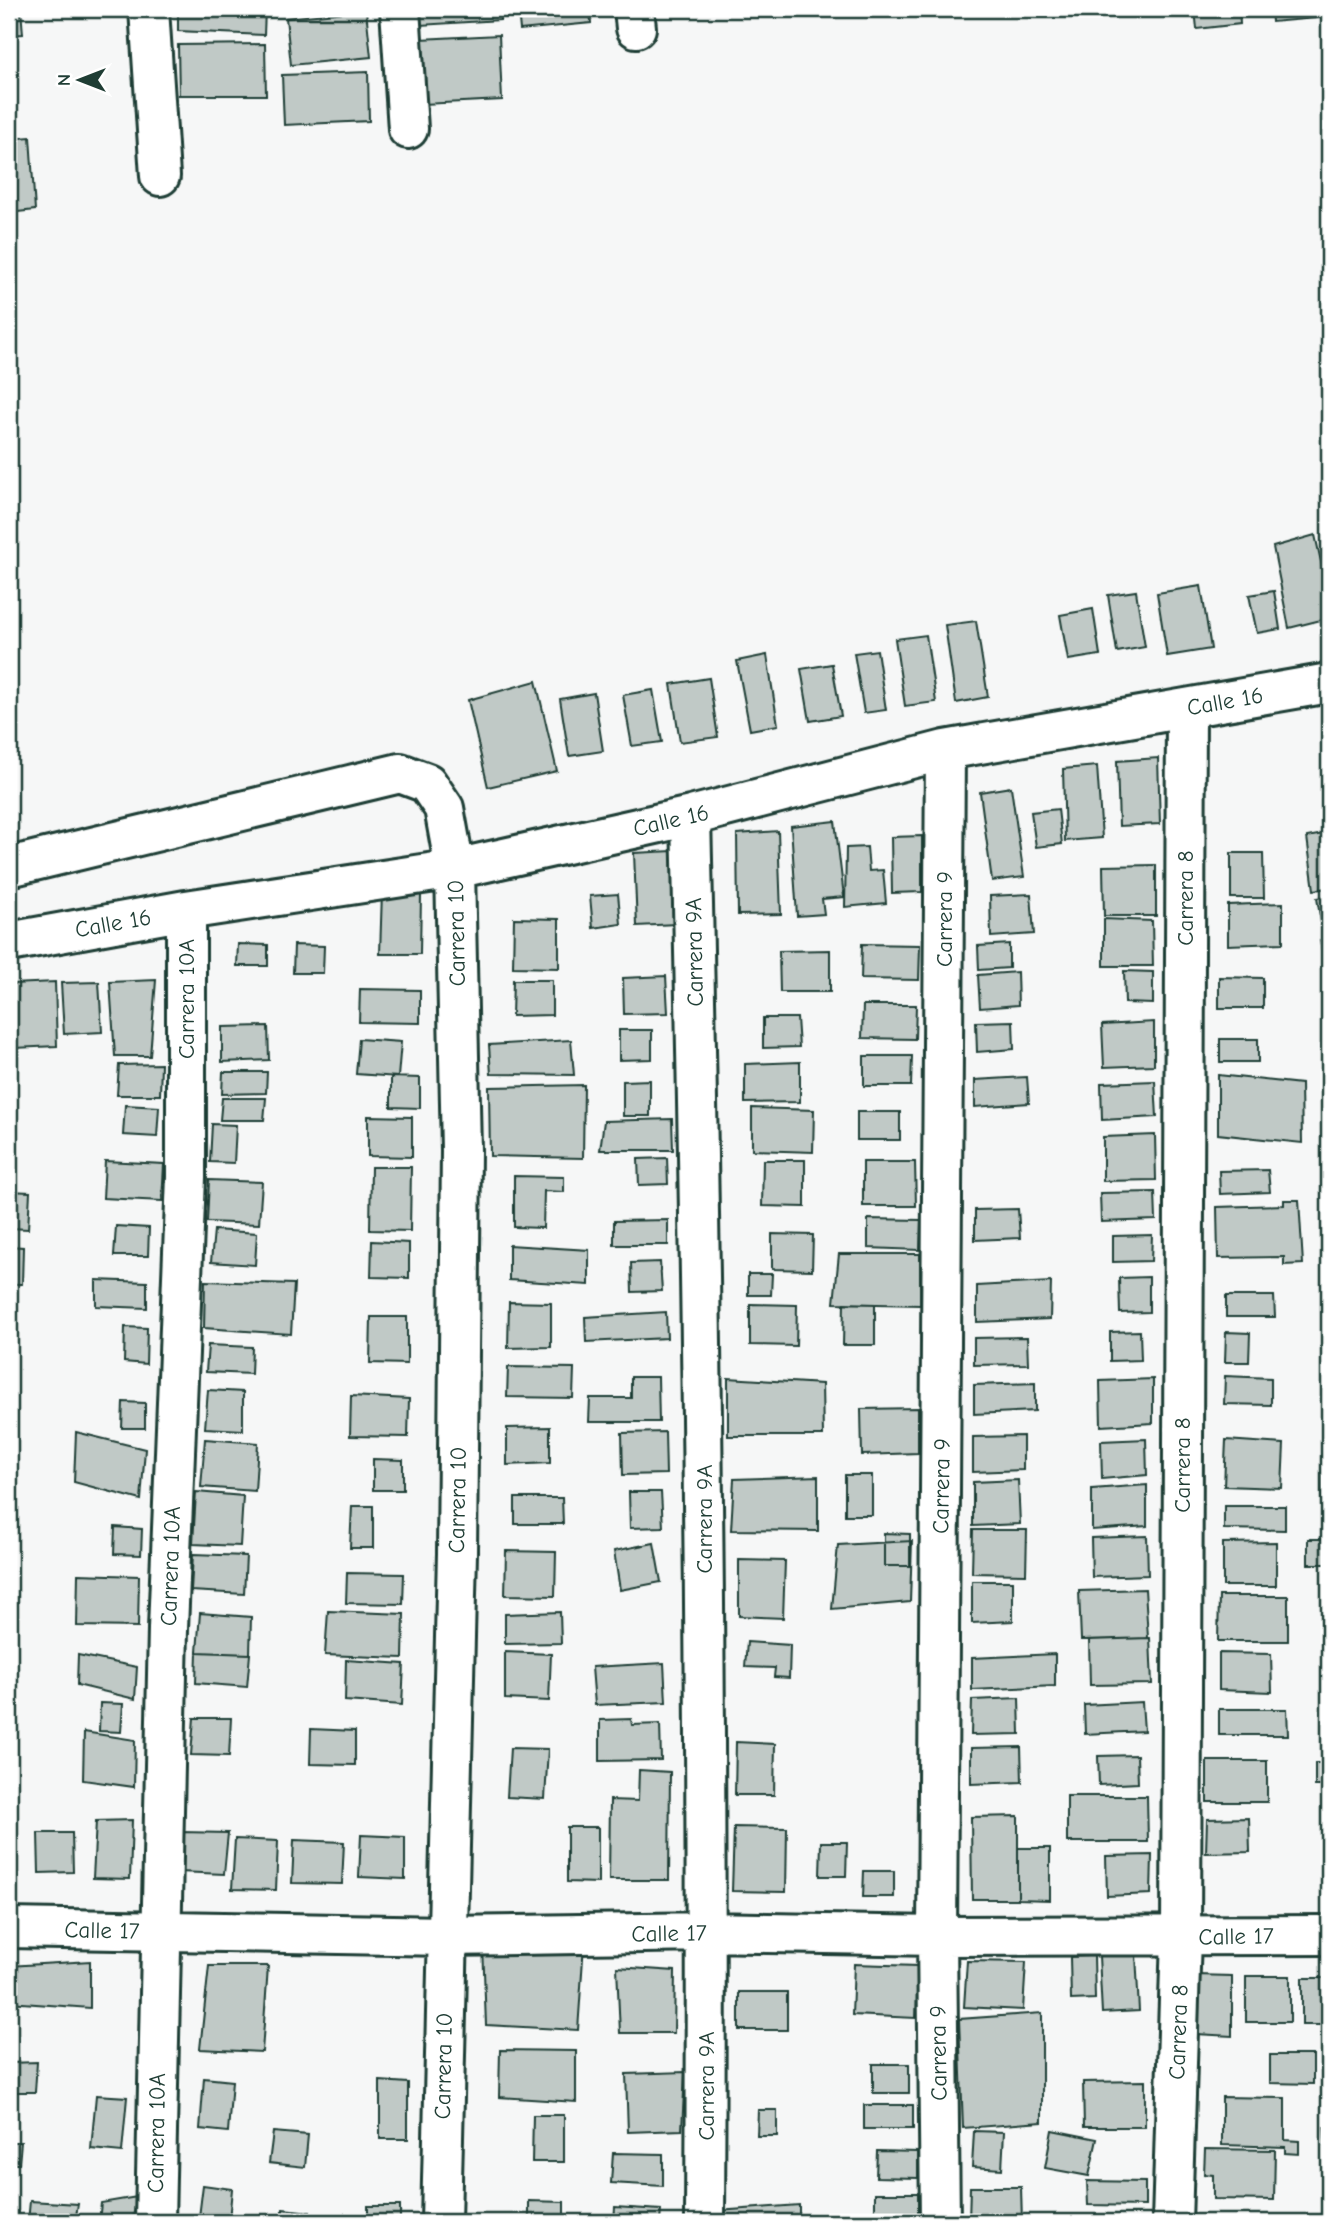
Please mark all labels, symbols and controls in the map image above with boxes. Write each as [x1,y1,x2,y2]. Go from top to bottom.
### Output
north arrow [46,46,116,116]
text: N [53,74,75,86]
street label: Calle 16 [1185,682,1265,721]
street label: Calle 16 [631,799,712,842]
street label: Carrera 8 [1172,850,1199,946]
street label: Carrera 9 [931,871,958,967]
street label: Carrera 10 [442,879,471,987]
street label: Carrera 9A [680,897,709,1007]
street label: Calle 16 [73,904,153,943]
street label: Carrera 10A [173,939,200,1059]
street label: Carrera 8 [1169,1417,1196,1513]
street label: Carrera 9 [927,1438,956,1534]
street label: Carrera 10 [443,1446,472,1554]
street label: Carrera 9A [691,1464,718,1574]
street label: Carrera 10A [155,1506,186,1626]
street label: Calle 17 [64,1916,140,1945]
street label: Calle 17 [631,1919,707,1948]
street label: Calle 17 [1198,1922,1274,1951]
street label: Carrera 8 [1163,1984,1194,2080]
street label: Carrera 9 [924,2005,953,2101]
street label: Carrera 10 [429,2012,458,2120]
street label: Carrera 9A [693,2031,720,2141]
street label: Carrera 10A [142,2073,171,2193]

